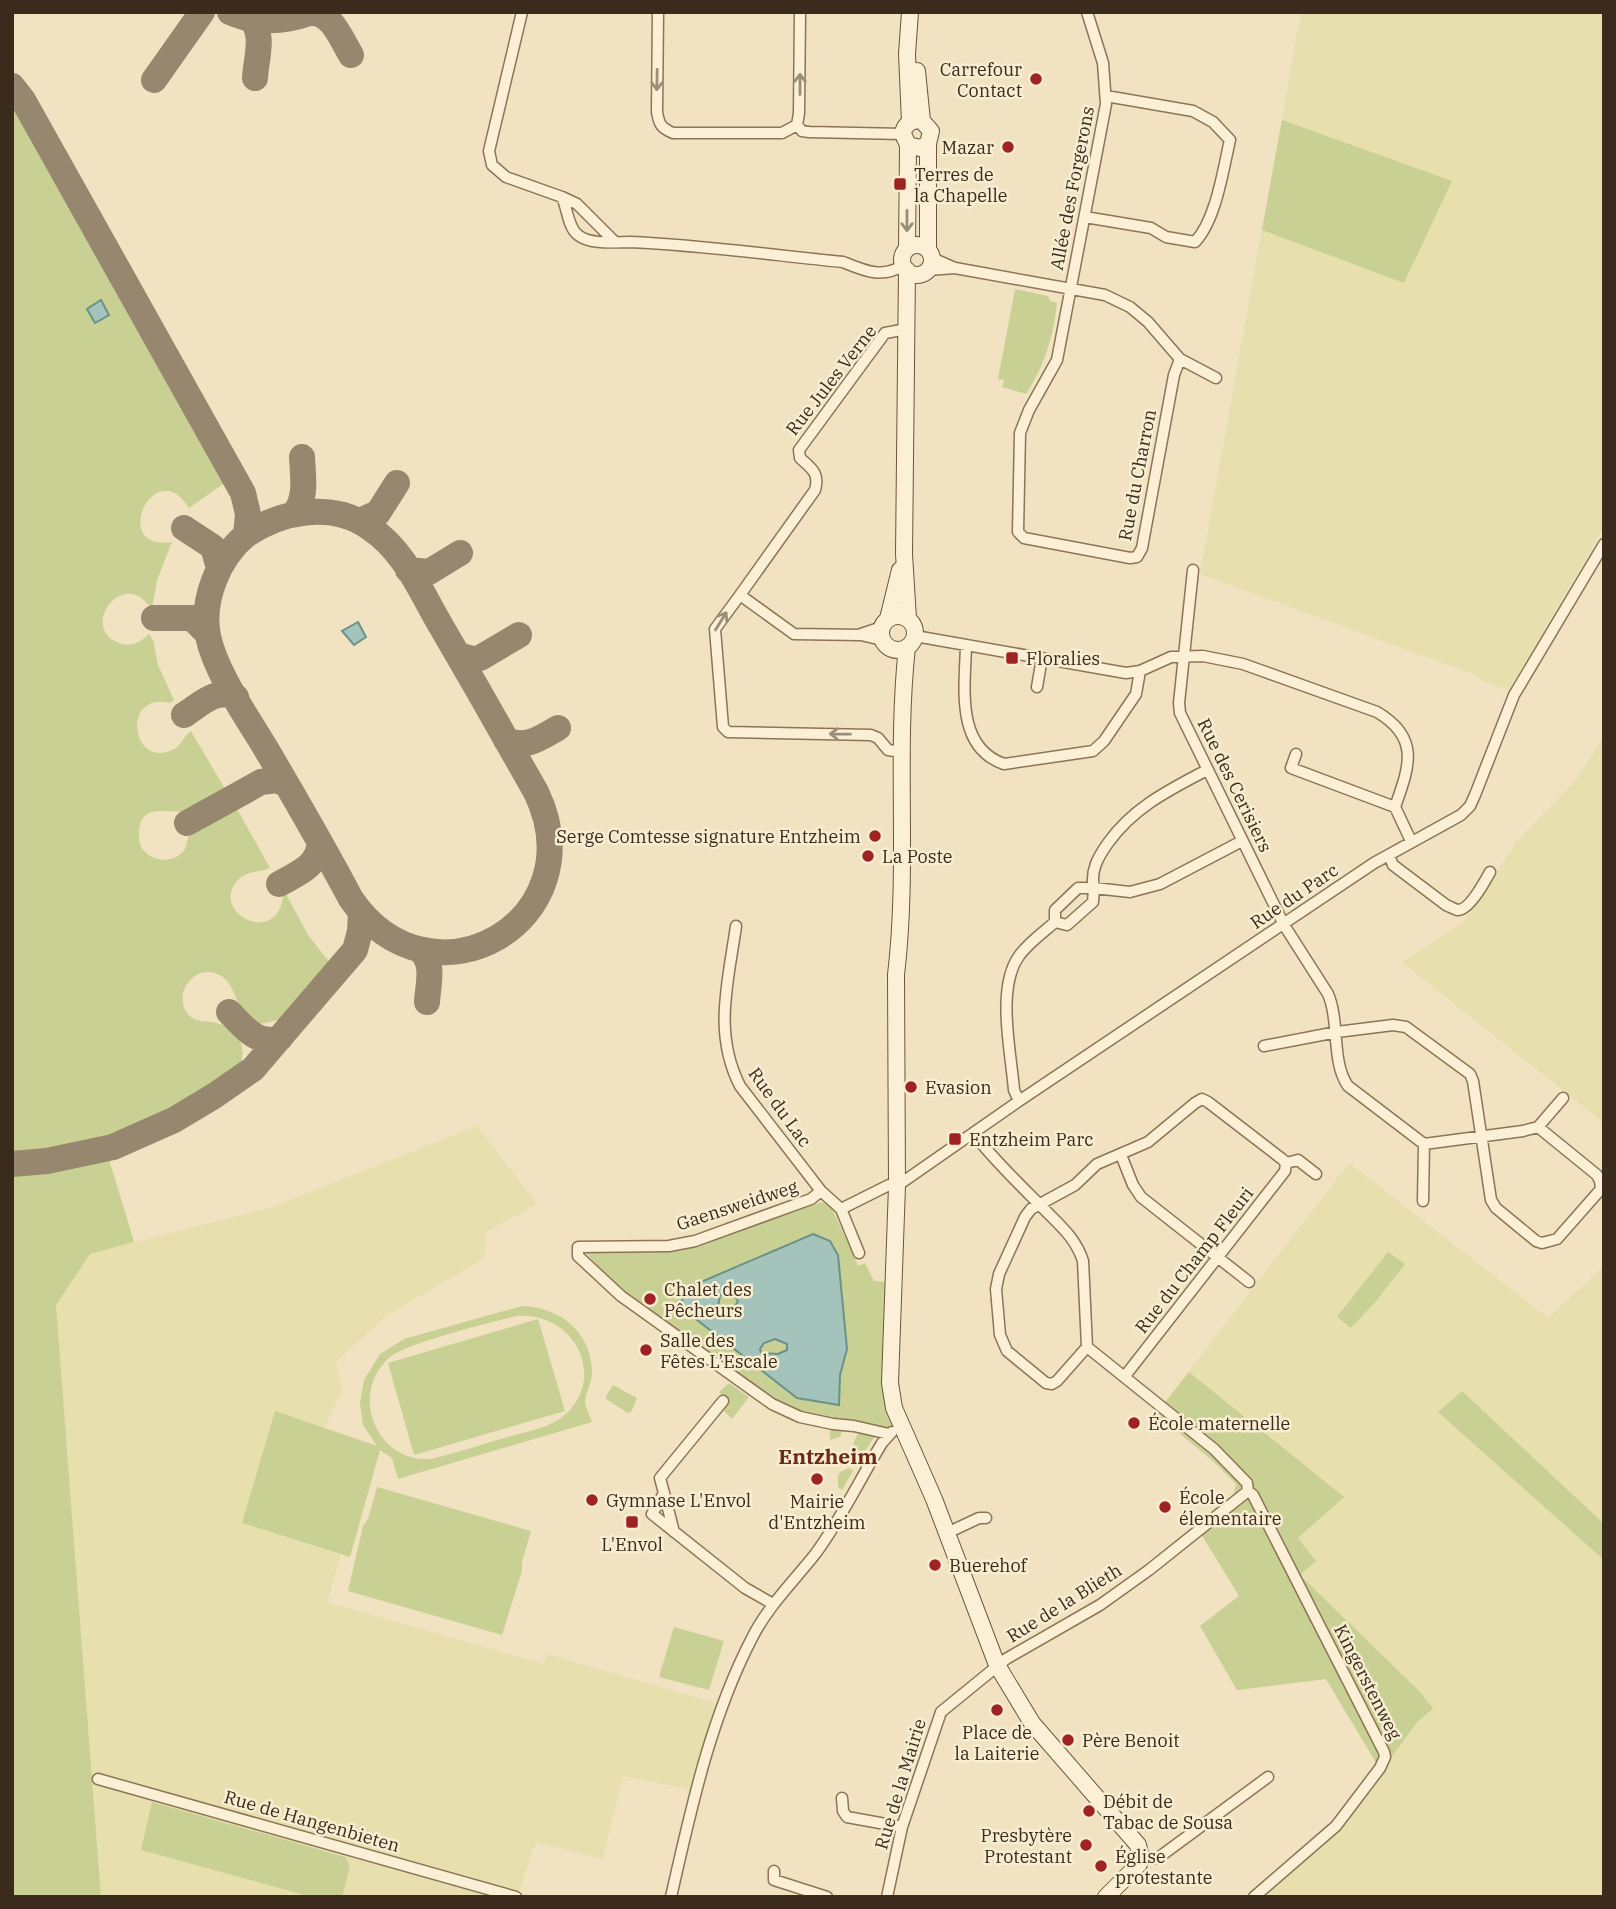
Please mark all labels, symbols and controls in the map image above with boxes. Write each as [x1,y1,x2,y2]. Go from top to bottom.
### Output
place label: Carrefour Contact [940,58,1022,102]
one-way arrow [650,69,664,92]
marker: Carrefour Contact [1028,71,1044,87]
one-way arrow [793,73,807,96]
street label: Allée des Forgerons [1045,104,1099,272]
place label: Mazar [942,136,994,159]
marker: Mazar [1000,139,1016,155]
place label: Terres de la Chapelle [914,163,1007,207]
marker: Terres de la Chapelle [892,176,908,192]
one-way arrow [900,209,914,232]
street label: Rue Jules Verne [781,320,881,440]
street label: Rue du Charron [1113,407,1161,543]
one-way arrow [714,612,729,631]
place label: Floralies [1026,647,1100,670]
marker: Floralies [1004,650,1020,666]
street label: Rue des Cerisiers [1193,714,1277,856]
one-way arrow [829,728,852,741]
place label: Serge Comtesse signature Entzheim [556,825,861,848]
marker: Serge Comtesse signature Entzheim [867,828,883,844]
place label: La Poste [882,845,952,868]
marker: La Poste [860,848,876,864]
street label: Rue du Parc [1246,858,1342,934]
street label: Rue du Lac [743,1063,817,1151]
place label: Evasion [925,1076,992,1099]
marker: Evasion [903,1079,919,1095]
place label: Entzheim Parc [969,1128,1094,1151]
marker: Entzheim Parc [947,1131,963,1147]
street label: Gaensweidweg [673,1174,801,1235]
street label: Rue du Champ Fleuri [1130,1182,1258,1338]
place label: Chalet des Pêcheurs [664,1278,752,1322]
marker: Chalet des Pêcheurs [642,1291,658,1307]
place label: Salle des Fêtes L’Escale [660,1329,778,1373]
marker: Salle des Fêtes L’Escale [638,1342,654,1358]
place label: École maternelle [1148,1412,1290,1435]
marker: École maternelle [1126,1415,1142,1431]
district label: Entzheim [778,1442,878,1470]
marker: Mairie d'Entzheim [809,1471,825,1487]
place label: École élementaire [1179,1486,1281,1530]
place label: Gymnase L'Envol [606,1489,751,1512]
place label: Mairie d'Entzheim [768,1490,866,1534]
marker: Gymnase L'Envol [584,1492,600,1508]
marker: École élementaire [1157,1499,1173,1515]
marker: L'Envol [624,1514,640,1530]
place label: L'Envol [601,1533,663,1556]
place label: Buerehof [949,1554,1029,1577]
marker: Buerehof [927,1557,943,1573]
street label: Rue de la Blieth [1002,1558,1126,1648]
street label: Kingerstenweg [1329,1620,1407,1744]
marker: Place de la Laiterie [989,1702,1005,1718]
street label: Rue de la Mairie [869,1716,931,1852]
place label: Place de la Laiterie [955,1721,1039,1765]
place label: Père Benoit [1082,1729,1180,1752]
marker: Père Benoit [1060,1732,1076,1748]
street label: Rue de Hangenbieten [222,1785,402,1857]
place label: Débit de Tabac de Sousa [1103,1790,1233,1834]
marker: Débit de Tabac de Sousa [1081,1803,1097,1819]
place label: Presbytère Protestant [981,1824,1072,1868]
marker: Presbytère Protestant [1078,1837,1094,1853]
place label: Église protestante [1115,1845,1213,1889]
marker: Église protestante [1093,1858,1109,1874]

